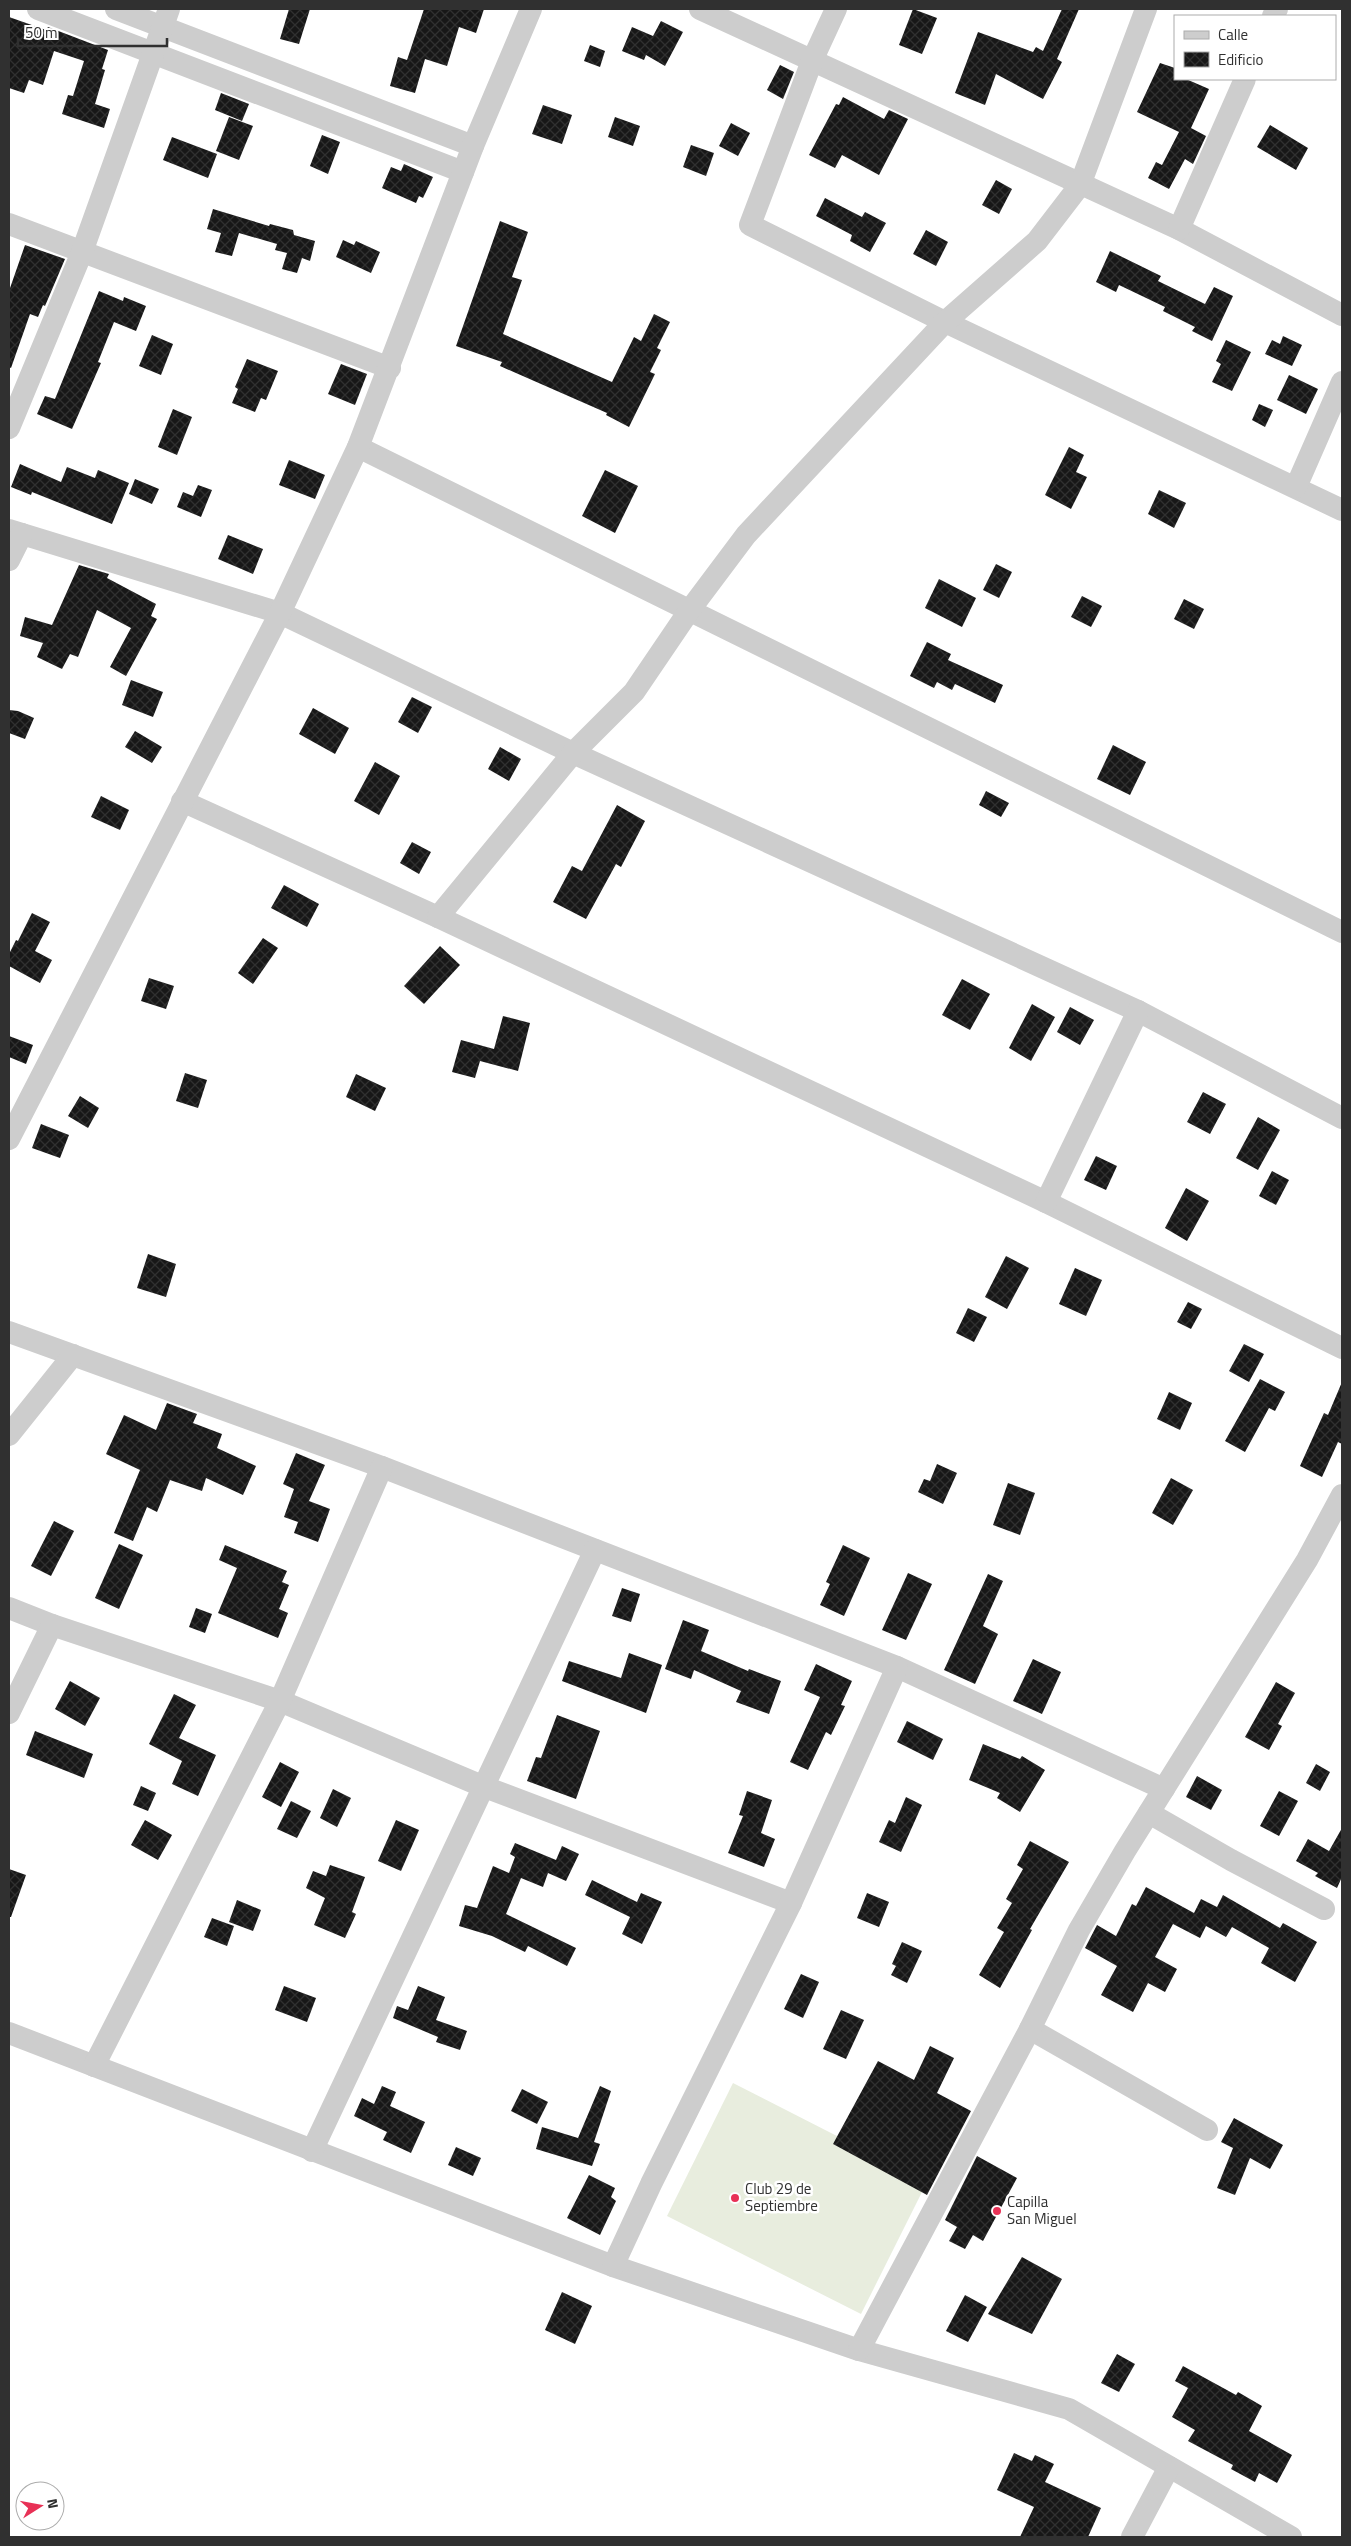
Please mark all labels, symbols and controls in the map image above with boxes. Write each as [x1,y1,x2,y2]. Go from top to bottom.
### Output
scale bar [18,15,166,47]
legend [1174,15,1336,80]
text: 50 m [25,21,58,44]
text: Calle [1218,23,1248,46]
text: Edificio [1218,48,1263,71]
place label: Club 29 de Septiembre [745,2177,818,2217]
place label: Capilla San Miguel [1007,2190,1077,2230]
marker: Club 29 de Septiembre [729,2192,741,2204]
marker: Capilla San Miguel [991,2205,1003,2217]
north arrow [15,2481,65,2531]
text: N [42,2497,64,2510]

